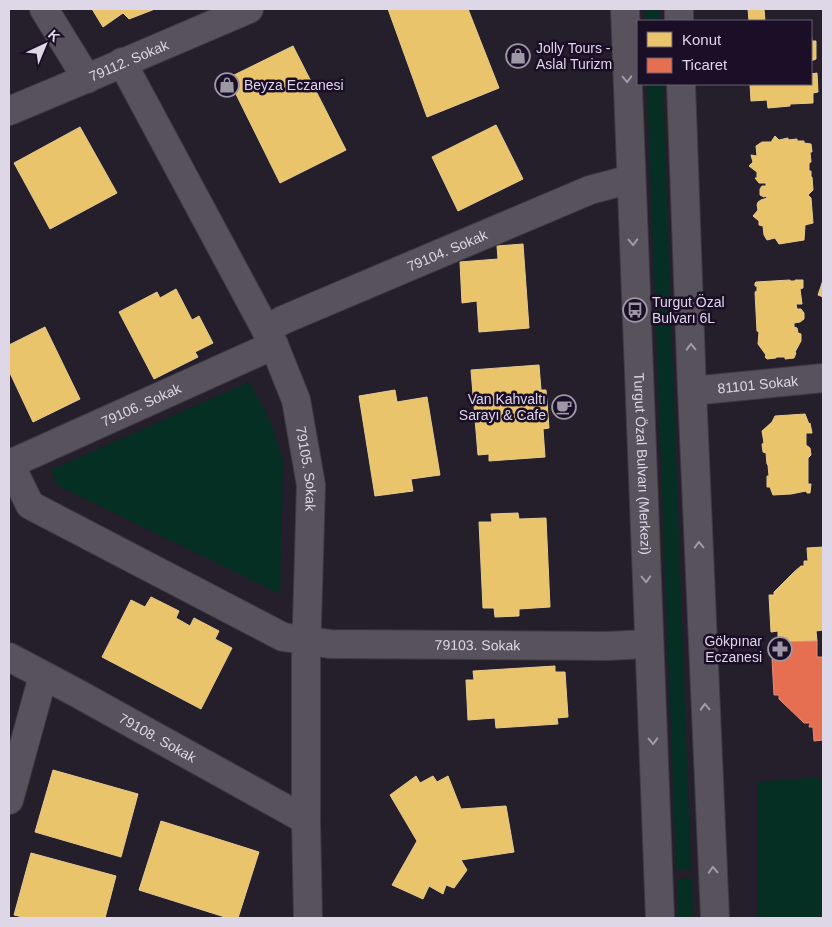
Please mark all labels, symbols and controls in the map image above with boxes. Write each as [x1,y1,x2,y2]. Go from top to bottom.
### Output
north arrow [20,20,70,70]
legend [637,20,812,85]
text: K [45,26,63,45]
text: Konut [682,31,722,48]
street label: 79112. Sokak [87,36,172,84]
place label: Jolly Tours - Aslal Turizm [536,40,612,72]
shop icon: Jolly Tours - Aslal Turizm [505,43,531,69]
text: Ticaret [682,56,728,73]
shop icon: Beyza Eczanesi [214,72,240,98]
one-way arrow [622,76,633,84]
place label: Beyza Eczanesi [244,77,344,93]
street label: 79104. Sokak [405,226,491,275]
one-way arrow [628,238,638,246]
place label: Turgut Özal Bulvarı 6L [652,293,725,326]
bus stop icon: Turgut Özal Bulvarı 6L [622,297,648,323]
one-way arrow [686,343,696,351]
street label: Turgut Özal Bulvarı (Merkezi) [631,372,654,555]
street label: 81101 Sokak [717,372,800,396]
street label: 79106. Sokak [99,380,184,430]
place label: Van Kahvaltı Sarayı & Cafe [459,391,546,423]
cafe icon: Van Kahvaltı Sarayı & Cafe [551,394,577,420]
street label: 79105. Sokak [293,425,319,512]
one-way arrow [693,541,704,549]
one-way arrow [640,575,651,583]
place label: Gökpınar Eczanesi [704,633,762,665]
pharmacy icon: Gökpınar Eczanesi [767,636,793,662]
street label: 79103. Sokak [435,637,521,653]
one-way arrow [700,703,711,711]
street label: 79108. Sokak [116,710,200,766]
one-way arrow [647,738,658,746]
one-way arrow [707,865,718,873]

